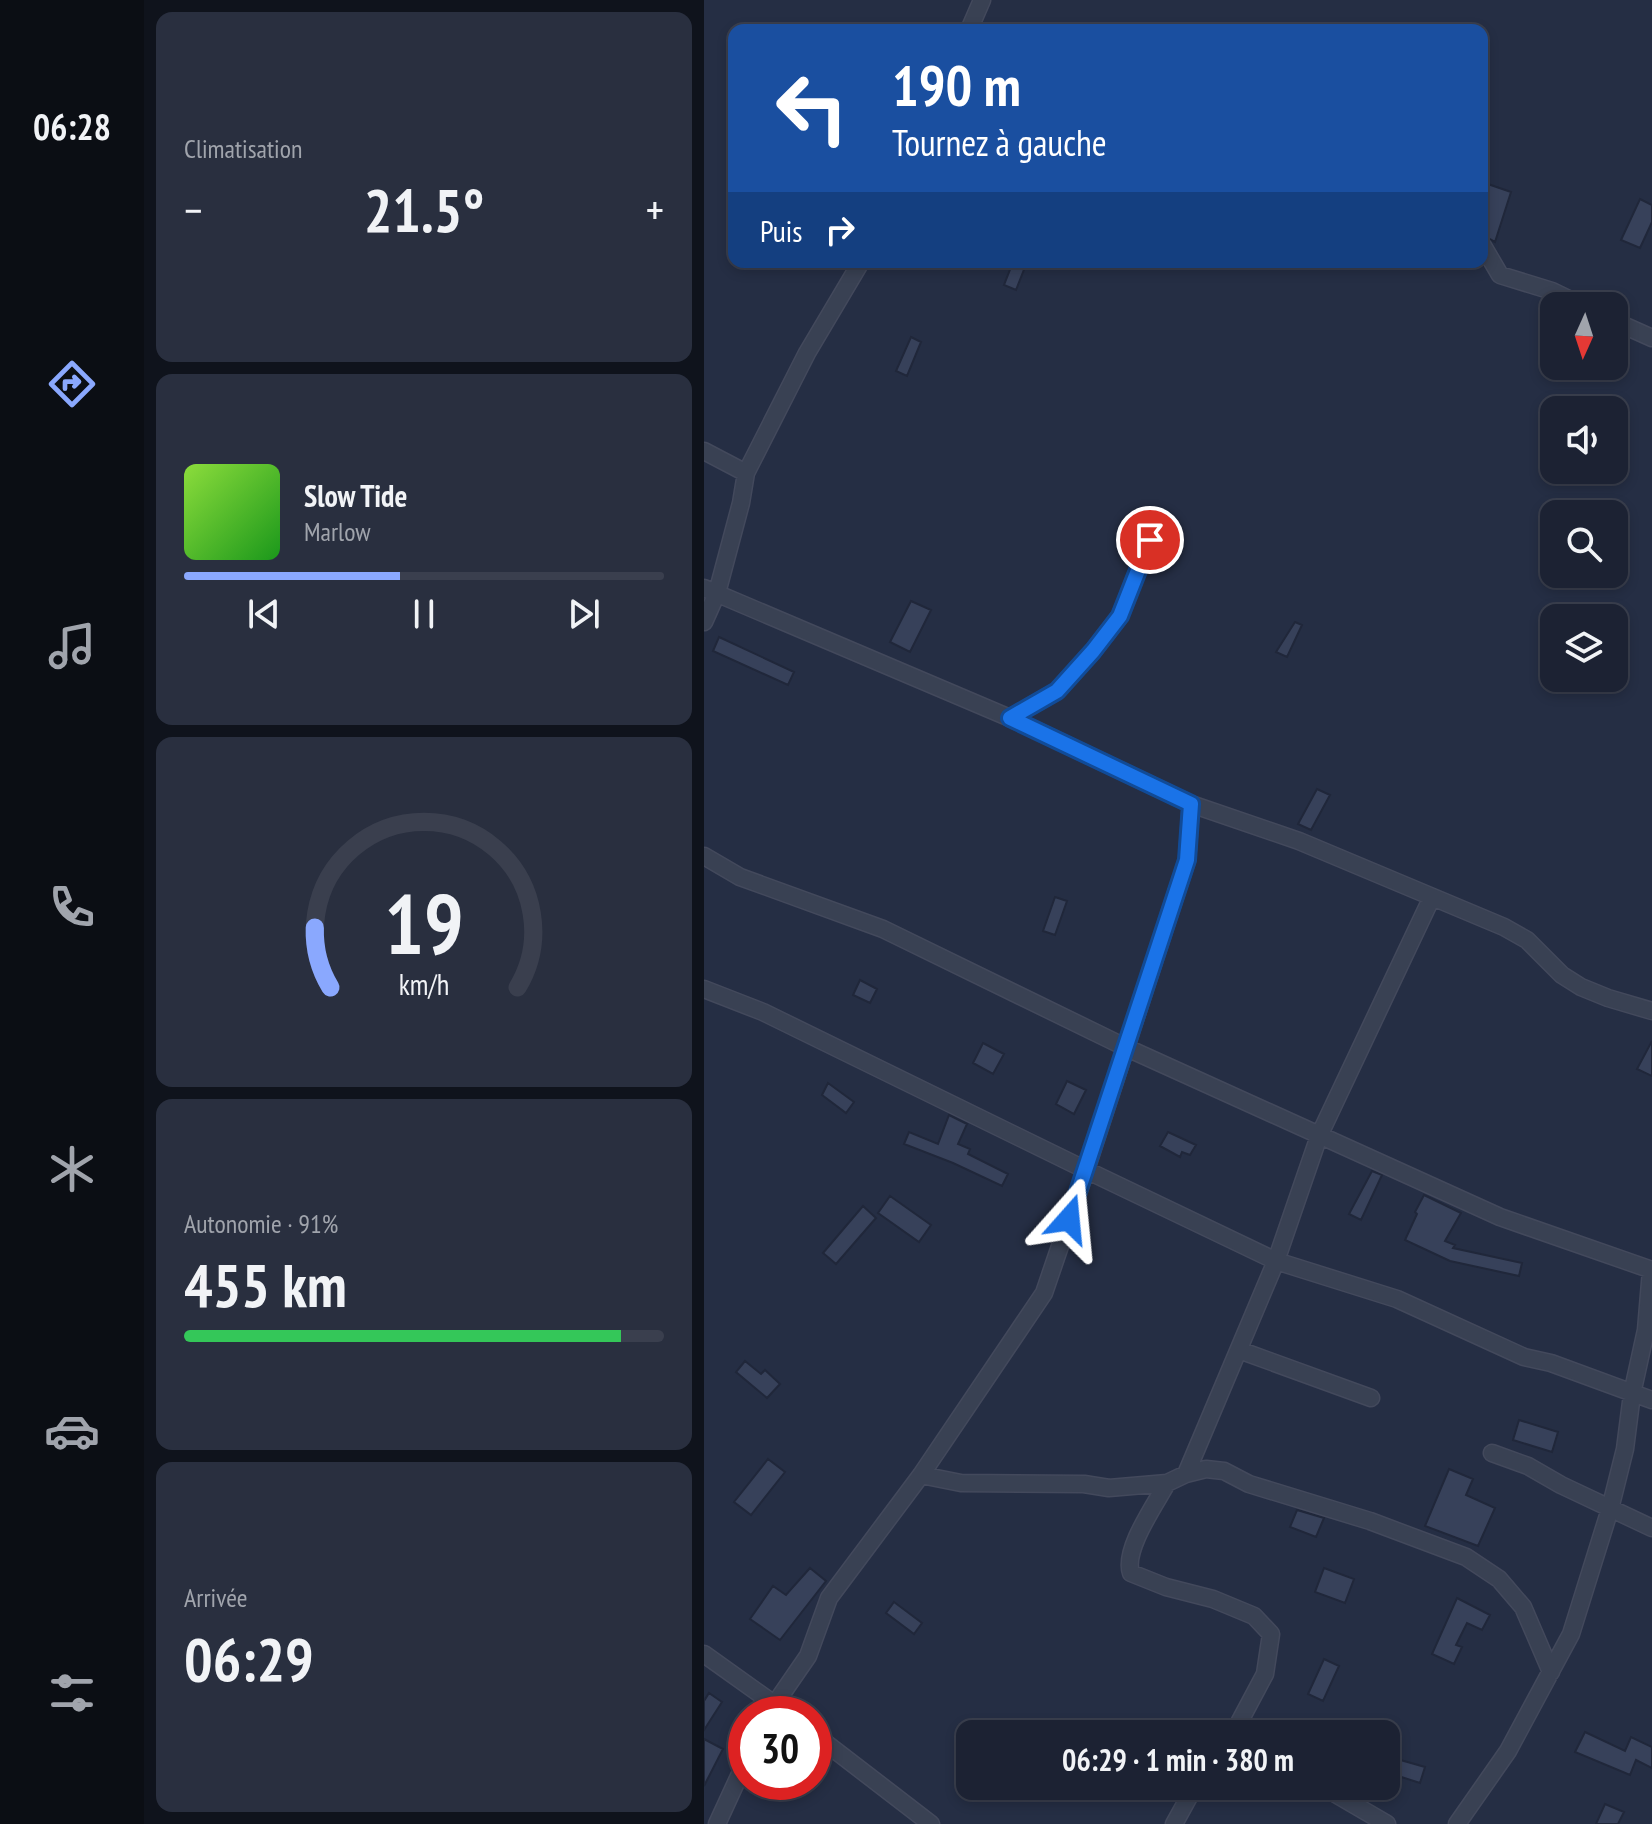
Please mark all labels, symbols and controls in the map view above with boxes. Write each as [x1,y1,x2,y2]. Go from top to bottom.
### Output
text: 190 m [892,49,1021,121]
icon: left [760,56,864,160]
text: 06:28 [33,103,111,150]
text: Tournez à gauche [892,119,1107,166]
text: Climatisation [184,132,302,165]
text: 21.5° [364,171,484,249]
text: − [184,181,202,238]
text: + [646,181,664,238]
icon: right [818,208,862,252]
text: Puis [760,211,802,250]
north arrow [1540,292,1628,380]
map controls [1540,292,1628,692]
icon: directions [44,356,100,412]
button: sound [1540,396,1628,484]
text: Slow Tide [304,476,407,515]
button: search [1540,500,1628,588]
pin [1116,506,1184,574]
text: Marlow [304,515,370,548]
icon: arrive [1128,518,1172,562]
icon: previous [242,592,286,636]
icon: pause [402,592,446,636]
icon: next [562,592,606,636]
button: layers [1540,604,1628,692]
icon: music [44,618,100,674]
text: 19 [384,869,464,977]
icon: phone [44,879,100,935]
text: km/h [399,966,449,1003]
icon: climate [44,1141,100,1197]
position arrow [1027,1177,1111,1261]
text: Autonomie · 91% [184,1207,338,1240]
text: 455 km [184,1246,347,1324]
icon: car [44,1403,100,1459]
text: Arrivée [184,1581,248,1614]
text: 06:29 [184,1620,314,1698]
icon: filters [44,1665,100,1721]
speed limit sign: 30 [728,1696,832,1800]
text: 06:29 · 1 min · 380 m [1062,1740,1294,1779]

